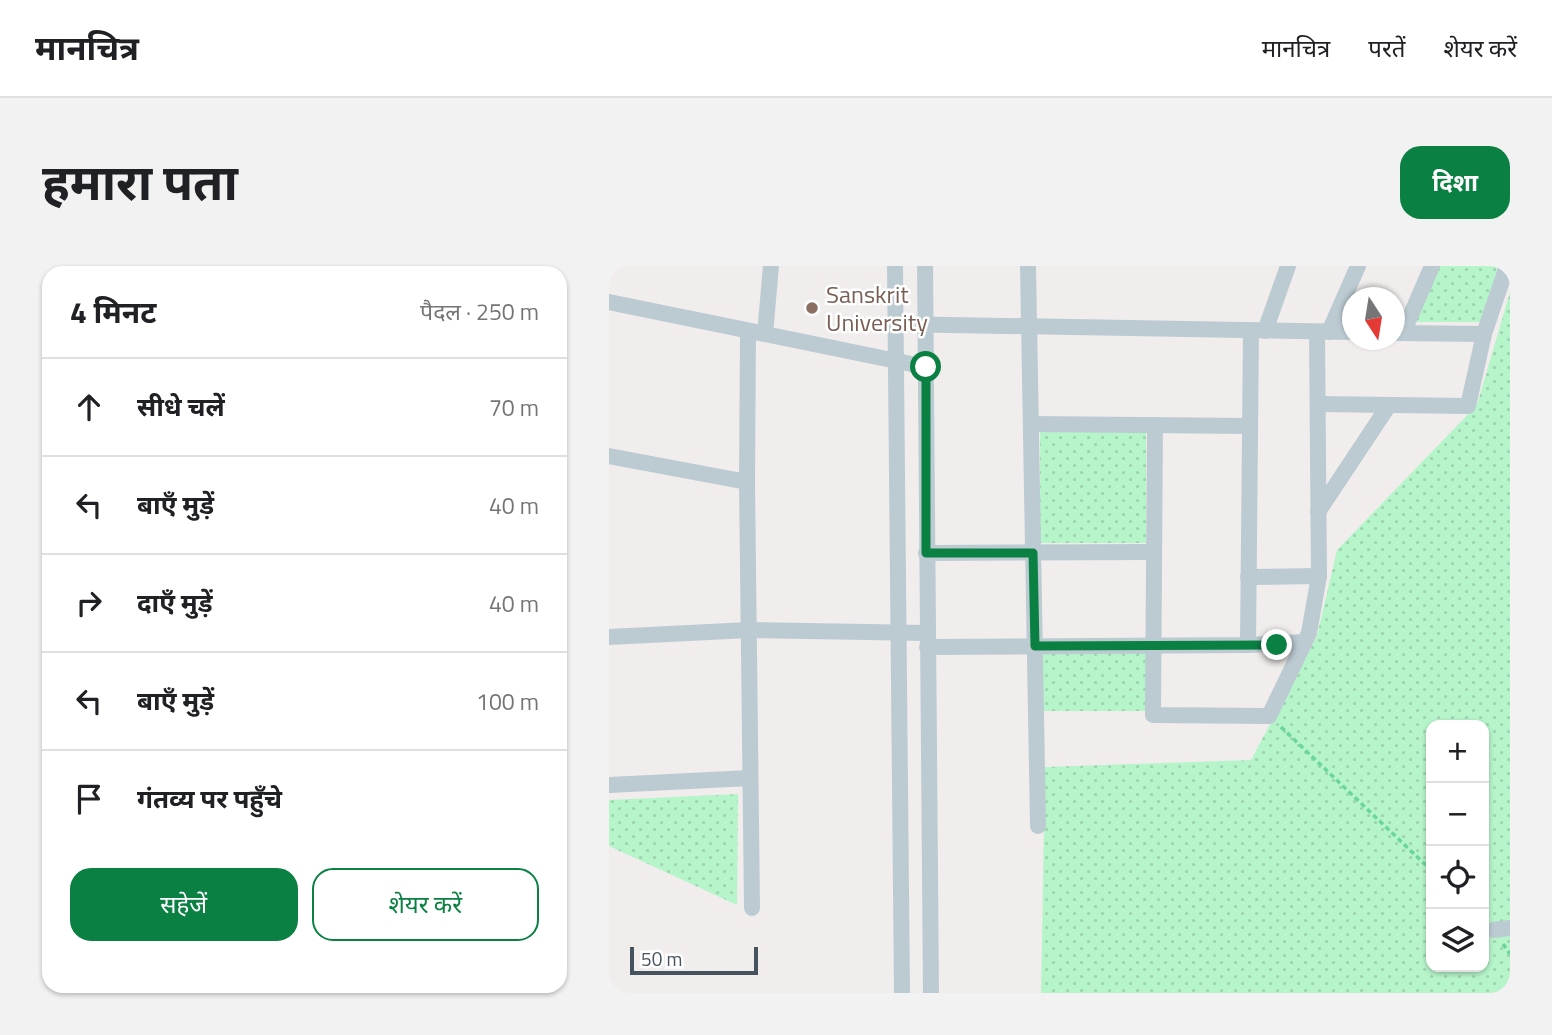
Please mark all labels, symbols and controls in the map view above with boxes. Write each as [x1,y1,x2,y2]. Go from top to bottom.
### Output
text: मानचित्र [35,23,139,73]
text: मानचित्र [1262,30,1330,66]
text: परतें [1368,30,1405,66]
text: शेयर करें [1443,30,1517,66]
text: हमारा पता [42,144,238,219]
button: दिशा [1400,146,1510,219]
place label: Sanskrit University [826,276,928,340]
north arrow [1342,287,1405,350]
text: 4 मिनट [70,289,156,335]
text: पैदल · 250 m [420,294,539,329]
marker: Sanskrit University [804,300,820,316]
route start [910,351,941,382]
text: सीधे चलें [137,387,225,426]
icon: ahead [70,388,108,426]
text: 70 m [489,390,539,425]
text: बाएँ मुड़ें [137,485,214,524]
icon: left [70,486,108,524]
text: 40 m [489,488,539,523]
text: दाएँ मुड़ें [137,583,213,622]
icon: right [70,584,108,622]
text: 40 m [489,586,539,621]
route end [1261,629,1292,660]
text: बाएँ मुड़ें [137,681,214,720]
icon: left [70,682,108,720]
text: 100 m [476,684,539,719]
map controls [1426,720,1489,972]
button: + [1426,720,1489,783]
text: गंतव्य पर पहुँचे [137,779,282,818]
icon: arrive [70,780,108,818]
button: − [1426,783,1489,846]
button: locate [1426,846,1489,909]
button: सहेजें [70,868,298,941]
button: शेयर करें [312,868,539,941]
button: layers [1426,909,1489,972]
scale bar [630,944,758,976]
text: 50 m [641,944,682,973]

